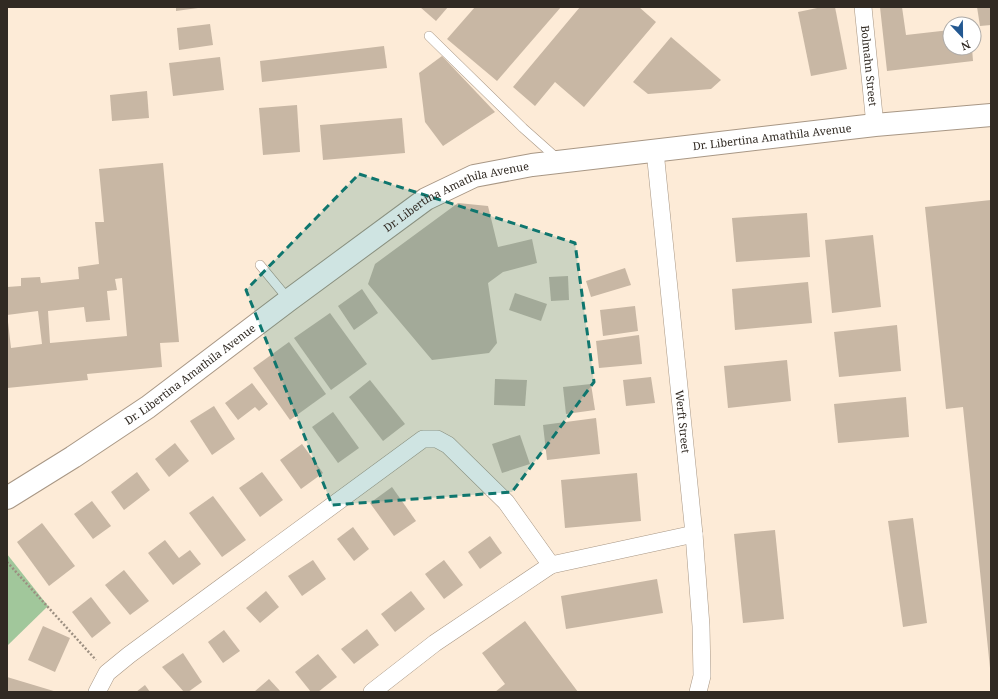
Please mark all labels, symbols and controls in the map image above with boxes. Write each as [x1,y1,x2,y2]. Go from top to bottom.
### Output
north arrow [942,16,982,56]
street label: Bolmahn Street [858,24,881,107]
text: N [959,37,973,54]
street label: Dr. Libertina Amathila Avenue [692,120,852,153]
street label: Dr. Libertina Amathila Avenue [380,158,530,235]
street label: Dr. Libertina Amathila Avenue [121,320,258,428]
street label: Werft Street [672,389,694,454]

